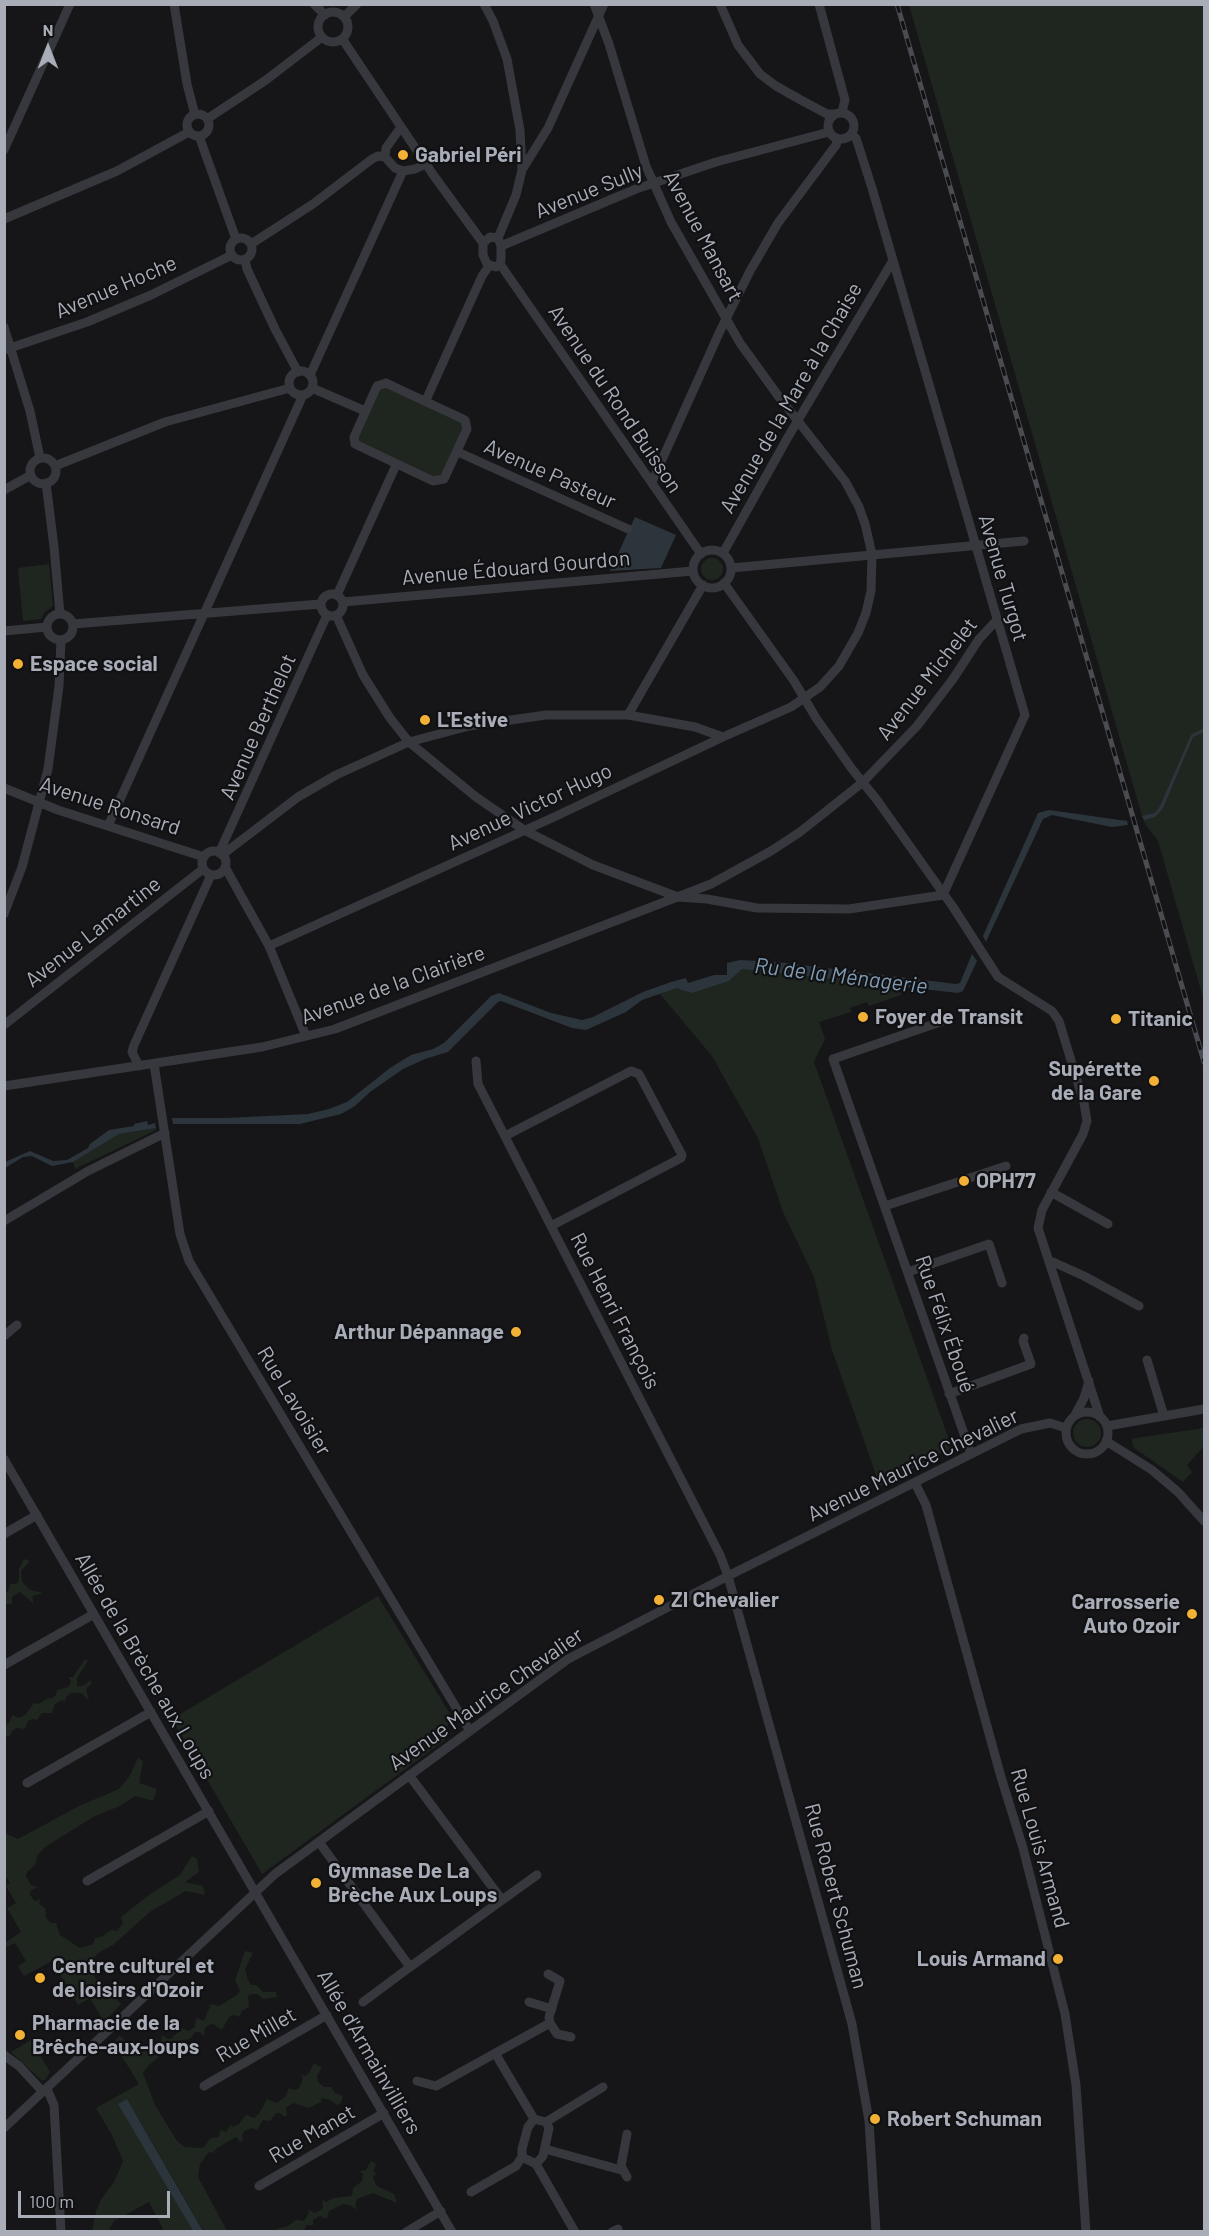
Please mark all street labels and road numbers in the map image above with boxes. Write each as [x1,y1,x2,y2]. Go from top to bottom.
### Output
street label: Avenue Sully [532,158,646,224]
street label: Avenue Mansart [658,166,748,306]
street label: Avenue Hoche [52,250,180,324]
street label: Avenue de la Mare à la Chaise [714,278,868,518]
street label: Avenue du Rond Buisson [543,300,687,498]
street label: Avenue Pasteur [480,434,620,514]
street label: Avenue Turgot [973,512,1033,644]
street label: Avenue Édouard Gourdon [401,545,631,591]
street label: Avenue Michelet [871,613,983,745]
street label: Avenue Berthelot [215,650,301,804]
street label: Avenue Victor Hugo [444,758,616,856]
street label: Avenue Ronsard [37,771,183,841]
street label: Avenue Lamartine [20,871,166,993]
street label: Avenue de la Clairière [297,940,489,1030]
street label: Rue Henri François [565,1229,665,1393]
street label: Rue Félix Éboué [910,1252,980,1396]
street label: Rue Lavoisier [252,1342,336,1460]
street label: Avenue Maurice Chevalier [803,1403,1023,1527]
street label: Allée de la Brèche aux Loups [70,1548,220,1784]
street label: Avenue Maurice Chevalier [384,1622,588,1776]
street label: Rue Louis Armand [1005,1765,1075,1931]
street label: Rue Robert Schuman [799,1800,873,1992]
street label: Allée d'Armainvilliers [312,1965,426,2139]
street label: Rue Millet [211,2002,301,2068]
street label: Rue Manet [265,2099,359,2169]

